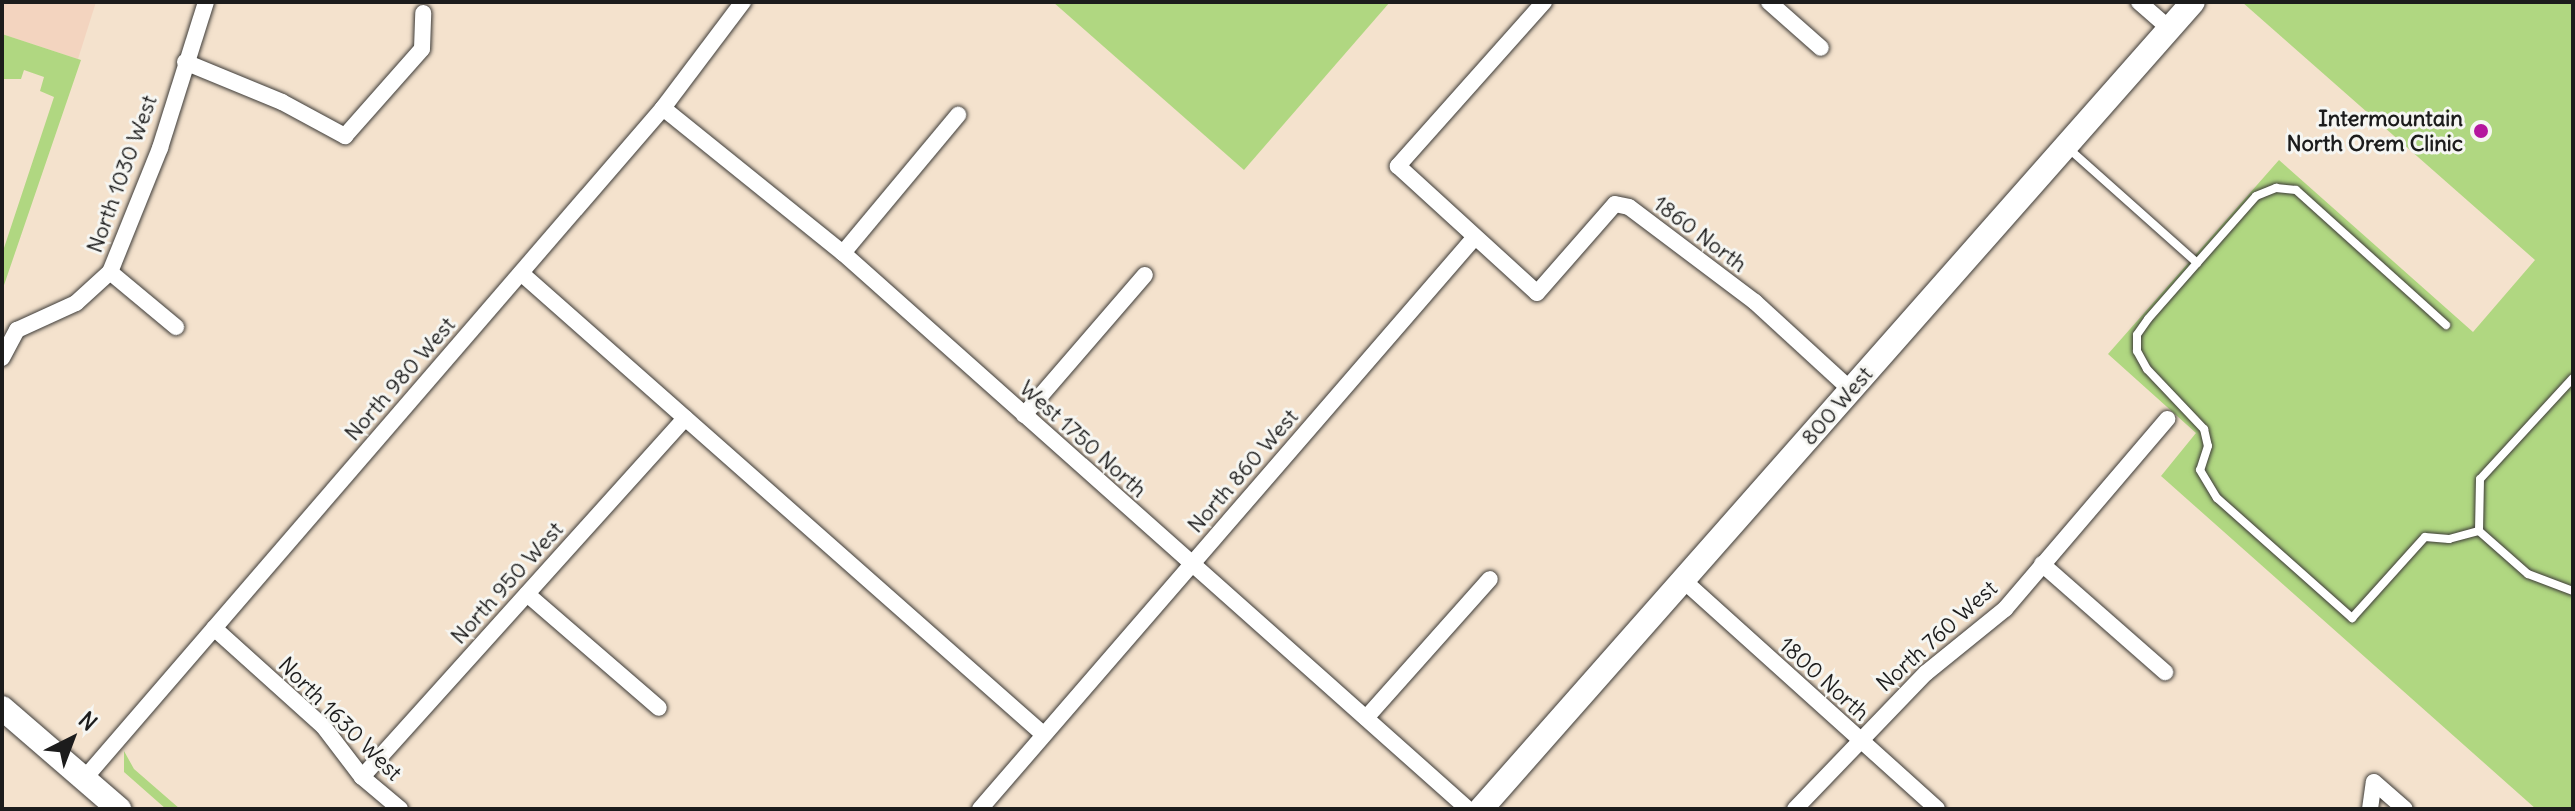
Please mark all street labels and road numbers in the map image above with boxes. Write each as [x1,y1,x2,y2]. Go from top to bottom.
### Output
street label: North 1030 West [81,92,163,256]
street label: 1860 North [1648,190,1752,278]
street label: North 980 West [339,312,461,446]
street label: 800 West [1796,361,1878,451]
street label: West 1750 North [1014,375,1152,503]
street label: North 860 West [1182,404,1304,538]
street label: North 950 West [445,517,569,649]
street label: North 760 West [1871,575,2003,697]
street label: 1800 North [1774,632,1874,726]
street label: North 1630 West [273,652,407,786]

